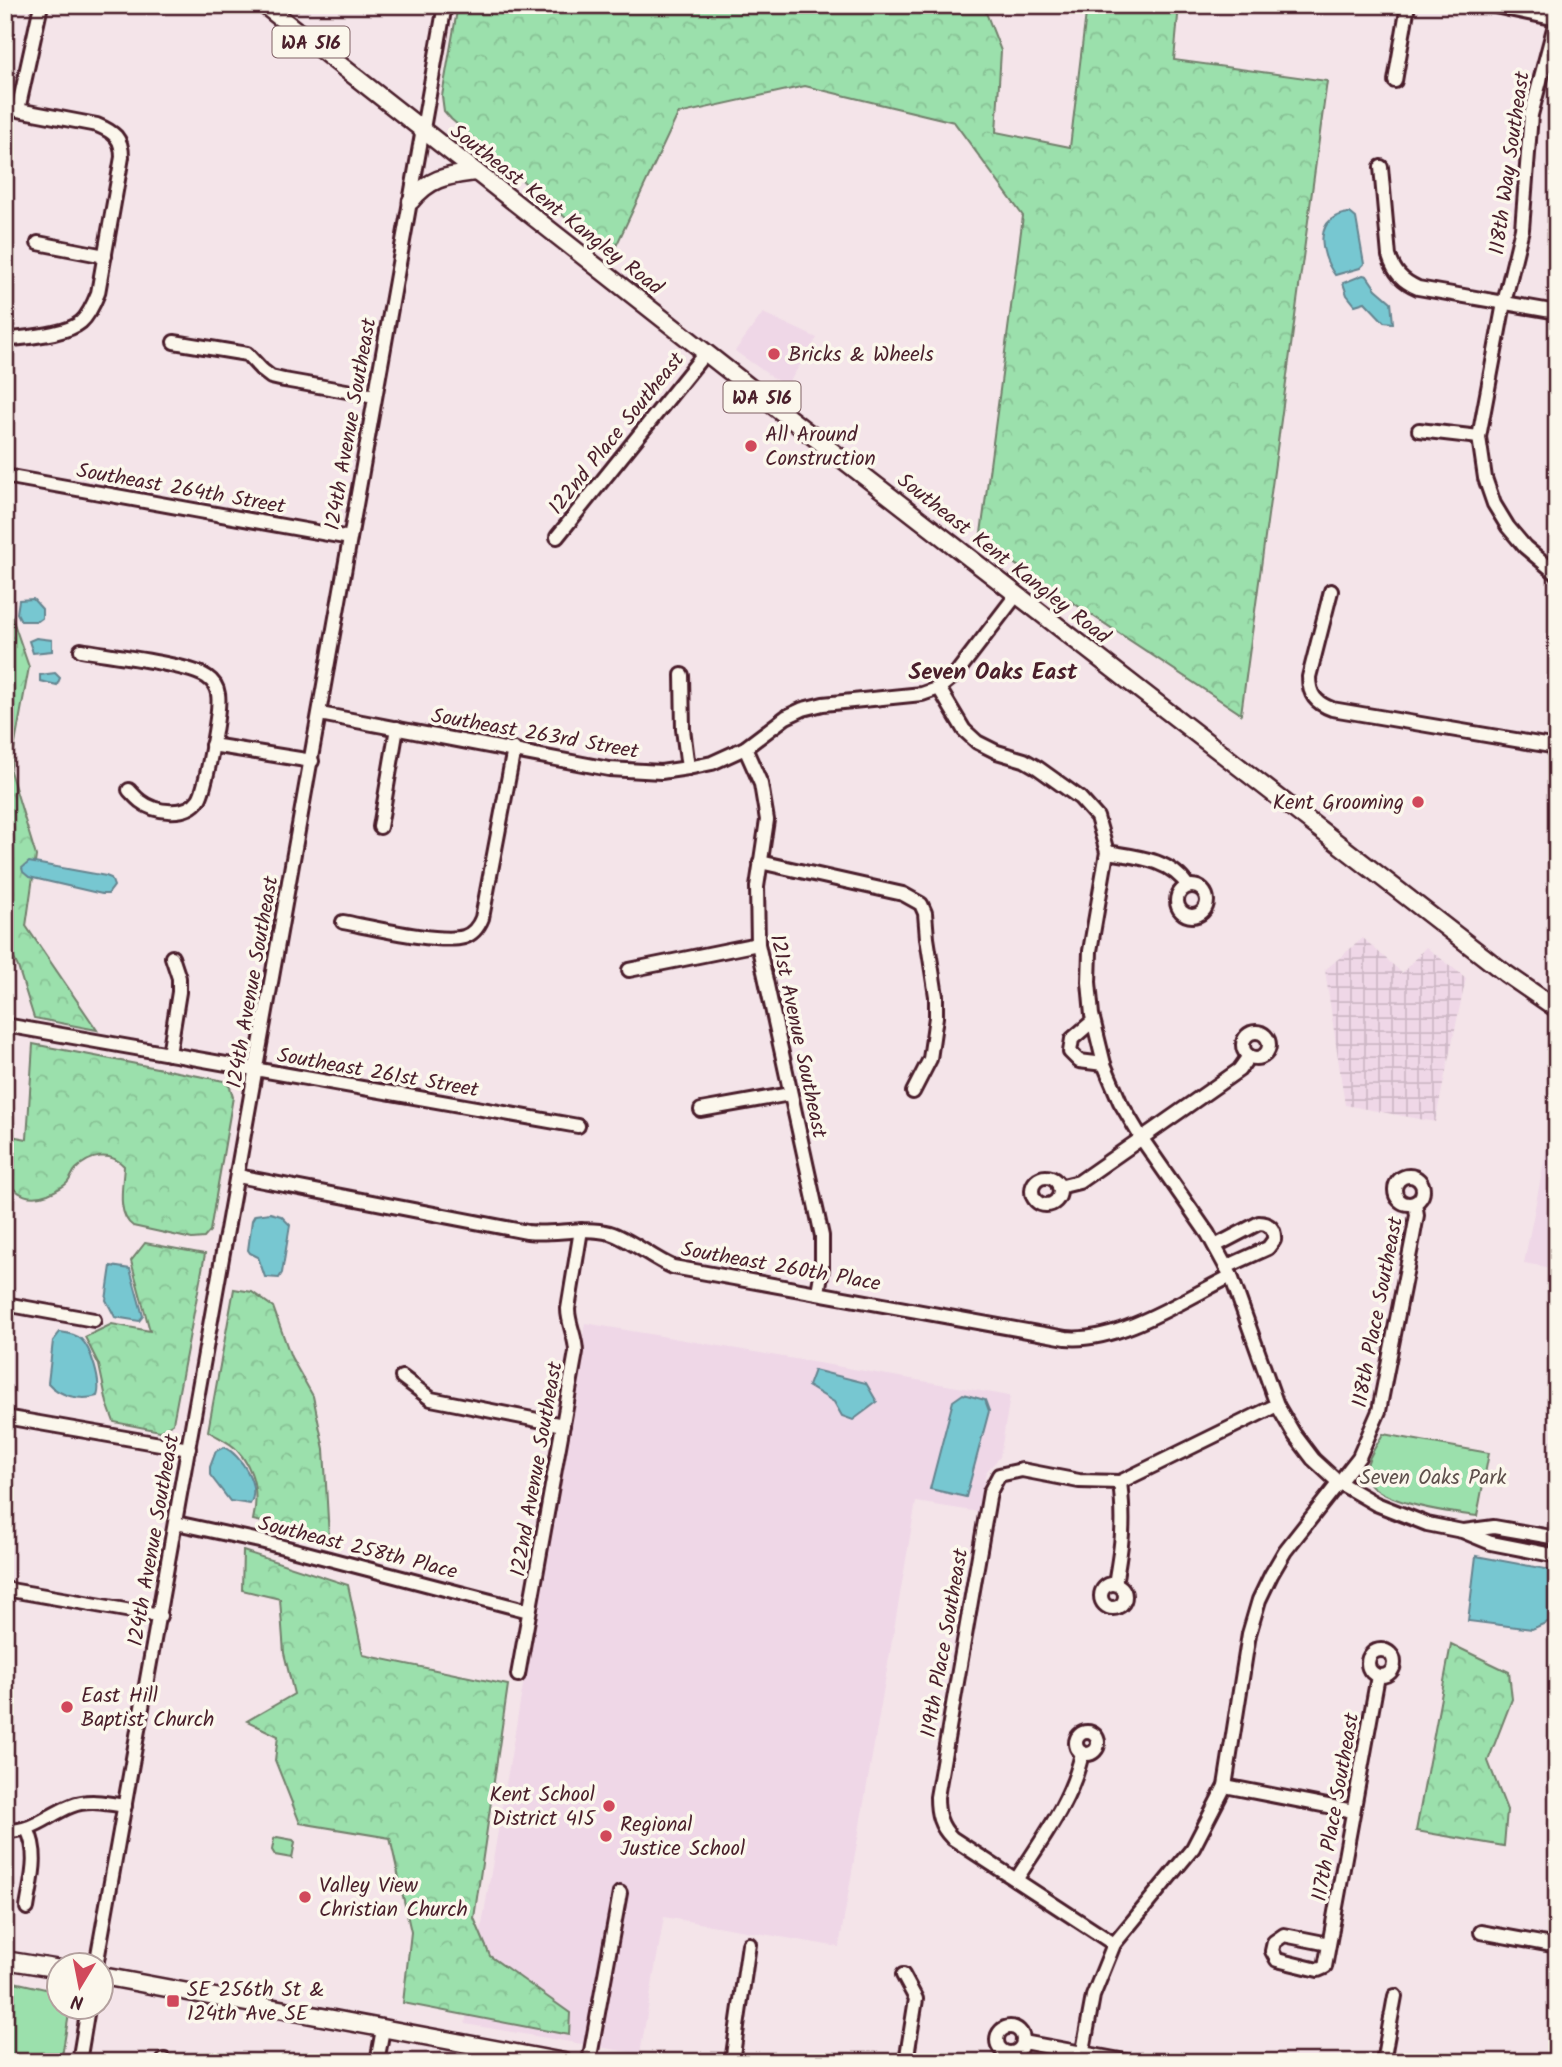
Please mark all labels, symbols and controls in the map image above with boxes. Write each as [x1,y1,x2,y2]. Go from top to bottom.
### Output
road number: WA 516 [272,26,350,58]
street label: 118th Way Southeast [1481,69,1540,257]
street label: Southeast Kent Kangley Road [442,116,670,304]
street label: 124th Avenue Southeast [317,315,387,533]
place label: Bricks & Wheels [788,339,934,372]
street label: 122nd Place Southeast [541,345,694,523]
marker: Bricks & Wheels [766,346,782,362]
road number: WA 516 [724,382,800,412]
place label: All Around Construction [765,419,876,476]
marker: All Around Construction [743,438,759,454]
street label: Southeast 264th Street [74,455,289,524]
street label: Southeast Kent Kangley Road [889,465,1117,653]
district label: Seven Oaks East [909,655,1078,691]
street label: Southeast 263rd Street [429,700,642,769]
place label: Kent Grooming [1273,787,1404,820]
marker: Kent Grooming [1410,794,1426,810]
street label: 124th Avenue Southeast [219,873,289,1091]
street label: 121st Avenue Southeast [760,931,835,1142]
street label: Southeast 261st Street [274,1040,482,1108]
street label: 118th Place Southeast [1344,1213,1413,1411]
street label: Southeast 260th Place [678,1234,884,1301]
street label: 122nd Avenue Southeast [502,1358,573,1579]
street label: 124th Avenue Southeast [120,1431,190,1649]
park label: Seven Oaks Park [1360,1462,1506,1495]
street label: Southeast 258th Place [255,1508,461,1589]
street label: 119th Place Southeast [913,1545,978,1740]
place label: East Hill Baptist Church [81,1680,214,1737]
marker: East Hill Baptist Church [59,1699,75,1715]
street label: 117th Place Southeast [1304,1710,1369,1904]
place label: Kent School District 415 [489,1779,597,1836]
marker: Kent School District 415 [601,1798,617,1814]
place label: Regional Justice School [620,1809,745,1866]
marker: Regional Justice School [598,1828,614,1844]
place label: Valley View Christian Church [319,1870,468,1927]
marker: Valley View Christian Church [297,1889,313,1905]
north arrow [46,1952,116,2022]
place label: SE 256th St & 124th Ave SE [187,1974,324,2031]
text: N [69,1985,86,2017]
marker: SE 256th St & 124th Ave SE [165,1993,181,2009]

